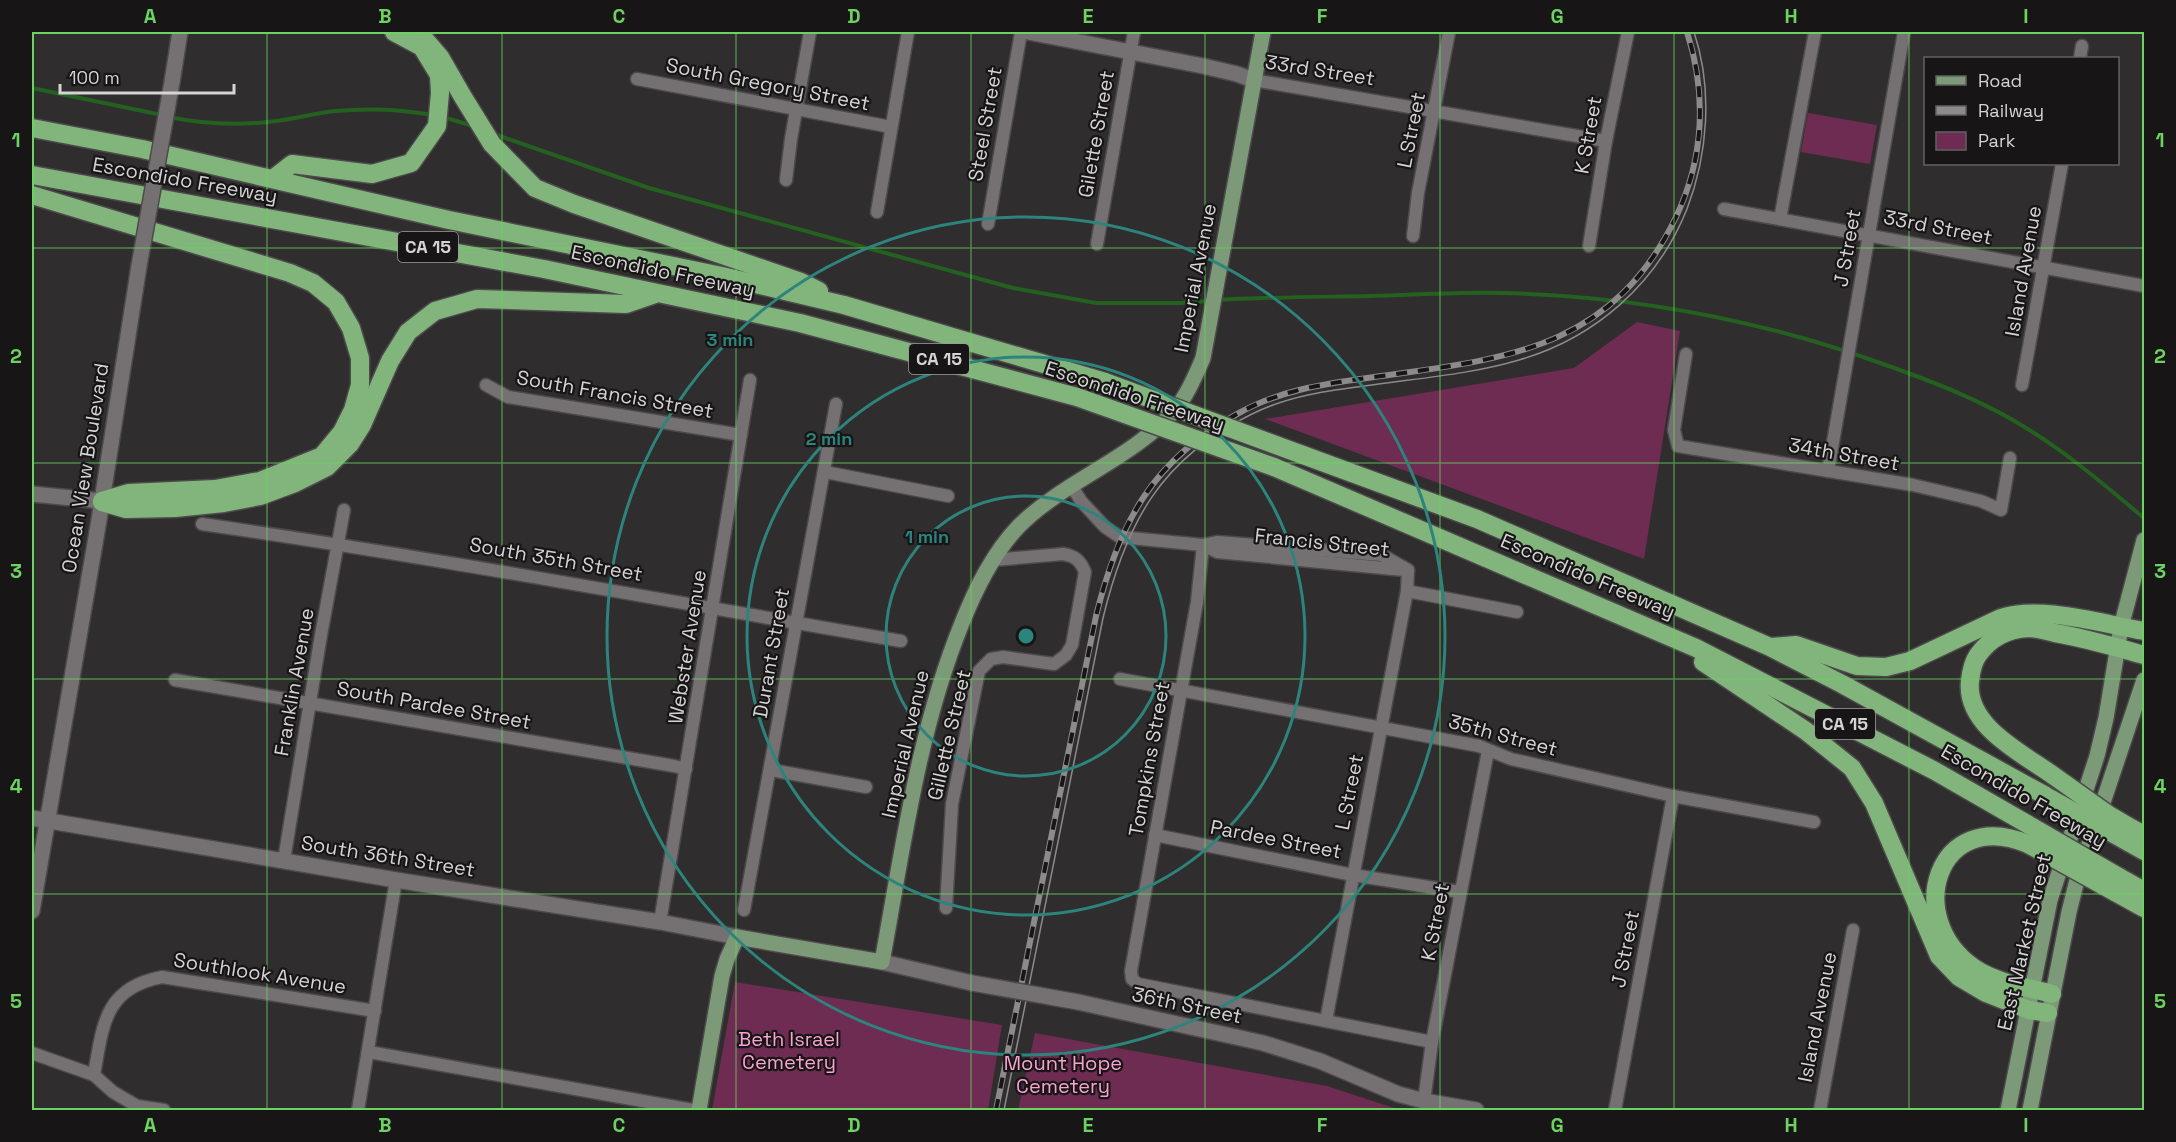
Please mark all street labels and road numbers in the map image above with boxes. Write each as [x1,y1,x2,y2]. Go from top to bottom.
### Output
street label: 33rd Street [1263,49,1377,91]
street label: South Gregory Street [664,51,872,117]
street label: Steel Street [962,65,1008,183]
street label: Gilette Street [1072,68,1120,200]
street label: L Street [1391,90,1431,170]
street label: K Street [1568,94,1608,176]
street label: Escondido Freeway [90,151,280,209]
street label: Imperial Avenue [1168,201,1222,355]
street label: 33rd Street [1881,204,1995,250]
street label: Island Avenue [1999,204,2047,338]
street label: J Street [1827,207,1867,289]
road number: CA 15 [398,232,458,262]
street label: Escondido Freeway [569,239,757,303]
road number: CA 15 [909,344,969,374]
street label: Escondido Freeway [1042,355,1228,437]
street label: Ocean View Boulevard [56,361,114,575]
street label: South Francis Street [515,364,715,424]
street label: 34th Street [1786,431,1902,477]
street label: Francis Street [1253,522,1391,562]
street label: Escondido Freeway [1497,527,1679,625]
street label: South 35th Street [467,531,645,587]
street label: Webster Avenue [662,568,712,726]
street label: Durant Street [747,586,795,720]
street label: Franklin Avenue [268,606,320,758]
street label: Imperial Avenue [875,667,935,821]
street label: Gillette Street [921,667,977,803]
street label: South Pardee Street [335,675,533,735]
street label: Tompkins Street [1123,679,1175,839]
street label: 35th Street [1446,708,1560,762]
road number: CA 15 [1815,709,1875,739]
street label: Escondido Freeway [1936,738,2112,854]
street label: L Street [1329,752,1369,832]
street label: Pardee Street [1208,814,1344,864]
street label: South 36th Street [299,829,477,883]
street label: East Market Street [1991,851,2057,1033]
street label: K Street [1415,881,1455,963]
street label: J Street [1605,908,1645,990]
street label: Southlook Avenue [172,947,348,999]
street label: Island Avenue [1792,950,1842,1084]
street label: 36th Street [1129,981,1245,1029]

